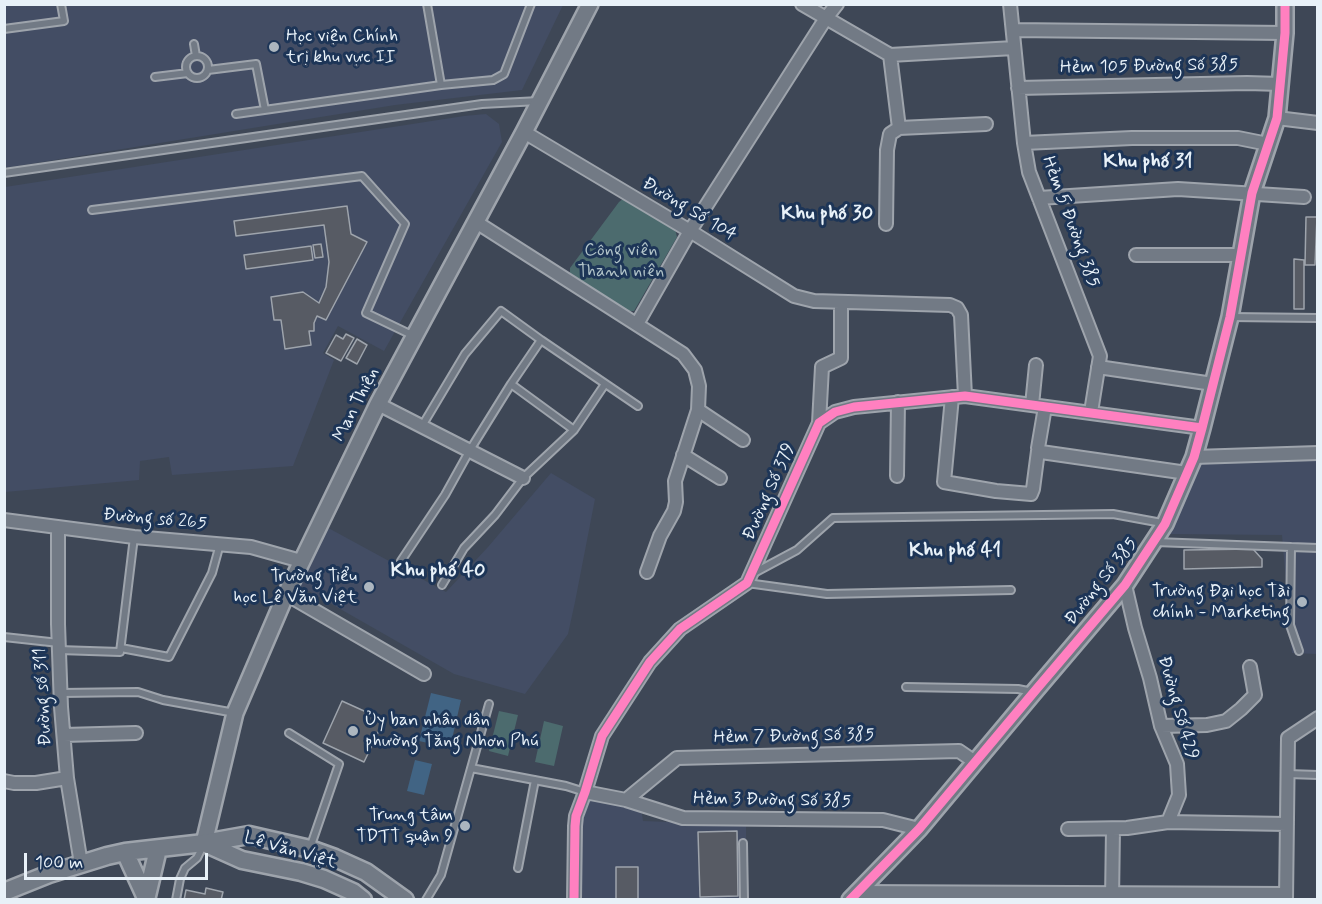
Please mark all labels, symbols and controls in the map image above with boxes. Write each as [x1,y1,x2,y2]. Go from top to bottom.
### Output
place label: Học viện Chính trị khu vực II [286,26,398,68]
marker: Học viện Chính trị khu vực II [267,40,281,54]
street label: Hẻm 105 Đường Số 385 [1060,55,1238,79]
district label: Khu phố 31 [1103,151,1193,175]
street label: Hẻm 5 Đường 385 [1036,153,1104,291]
street label: Đường Số 104 [638,173,740,247]
district label: Khu phố 30 [781,203,873,227]
park label: Công viên Thanh niên [578,240,664,282]
street label: Man Thiện [329,364,385,446]
street label: Đường Số 379 [739,440,801,544]
street label: Đường số 265 [102,505,208,535]
street label: Đường Số 385 [1061,534,1143,630]
district label: Khu phố 41 [909,540,1001,564]
district label: Khu phố 40 [391,560,485,584]
place label: Trường Tiểu học Lê Văn Việt [234,566,357,608]
marker: Trường Tiểu học Lê Văn Việt [362,580,376,594]
place label: Trường Đại học Tài chính - Marketing [1152,581,1290,624]
marker: Trường Đại học Tài chính - Marketing [1295,595,1309,609]
street label: Đường số 311 [31,647,57,747]
street label: Đường Số 429 [1152,654,1202,762]
place label: Ủy ban nhân dân phường Tăng Nhơn Phú [365,710,538,752]
marker: Ủy ban nhân dân phường Tăng Nhơn Phú [346,724,360,738]
street label: Hẻm 7 Đường Số 385 [713,725,875,749]
street label: Hẻm 3 Đường Số 385 [693,789,851,813]
place label: Trung tâm TDTT quận 9 [356,805,453,848]
marker: Trung tâm TDTT quận 9 [458,819,472,833]
street label: Lê Văn Việt [241,828,339,874]
scale bar [27,841,212,879]
text: 100 m [35,851,83,875]

